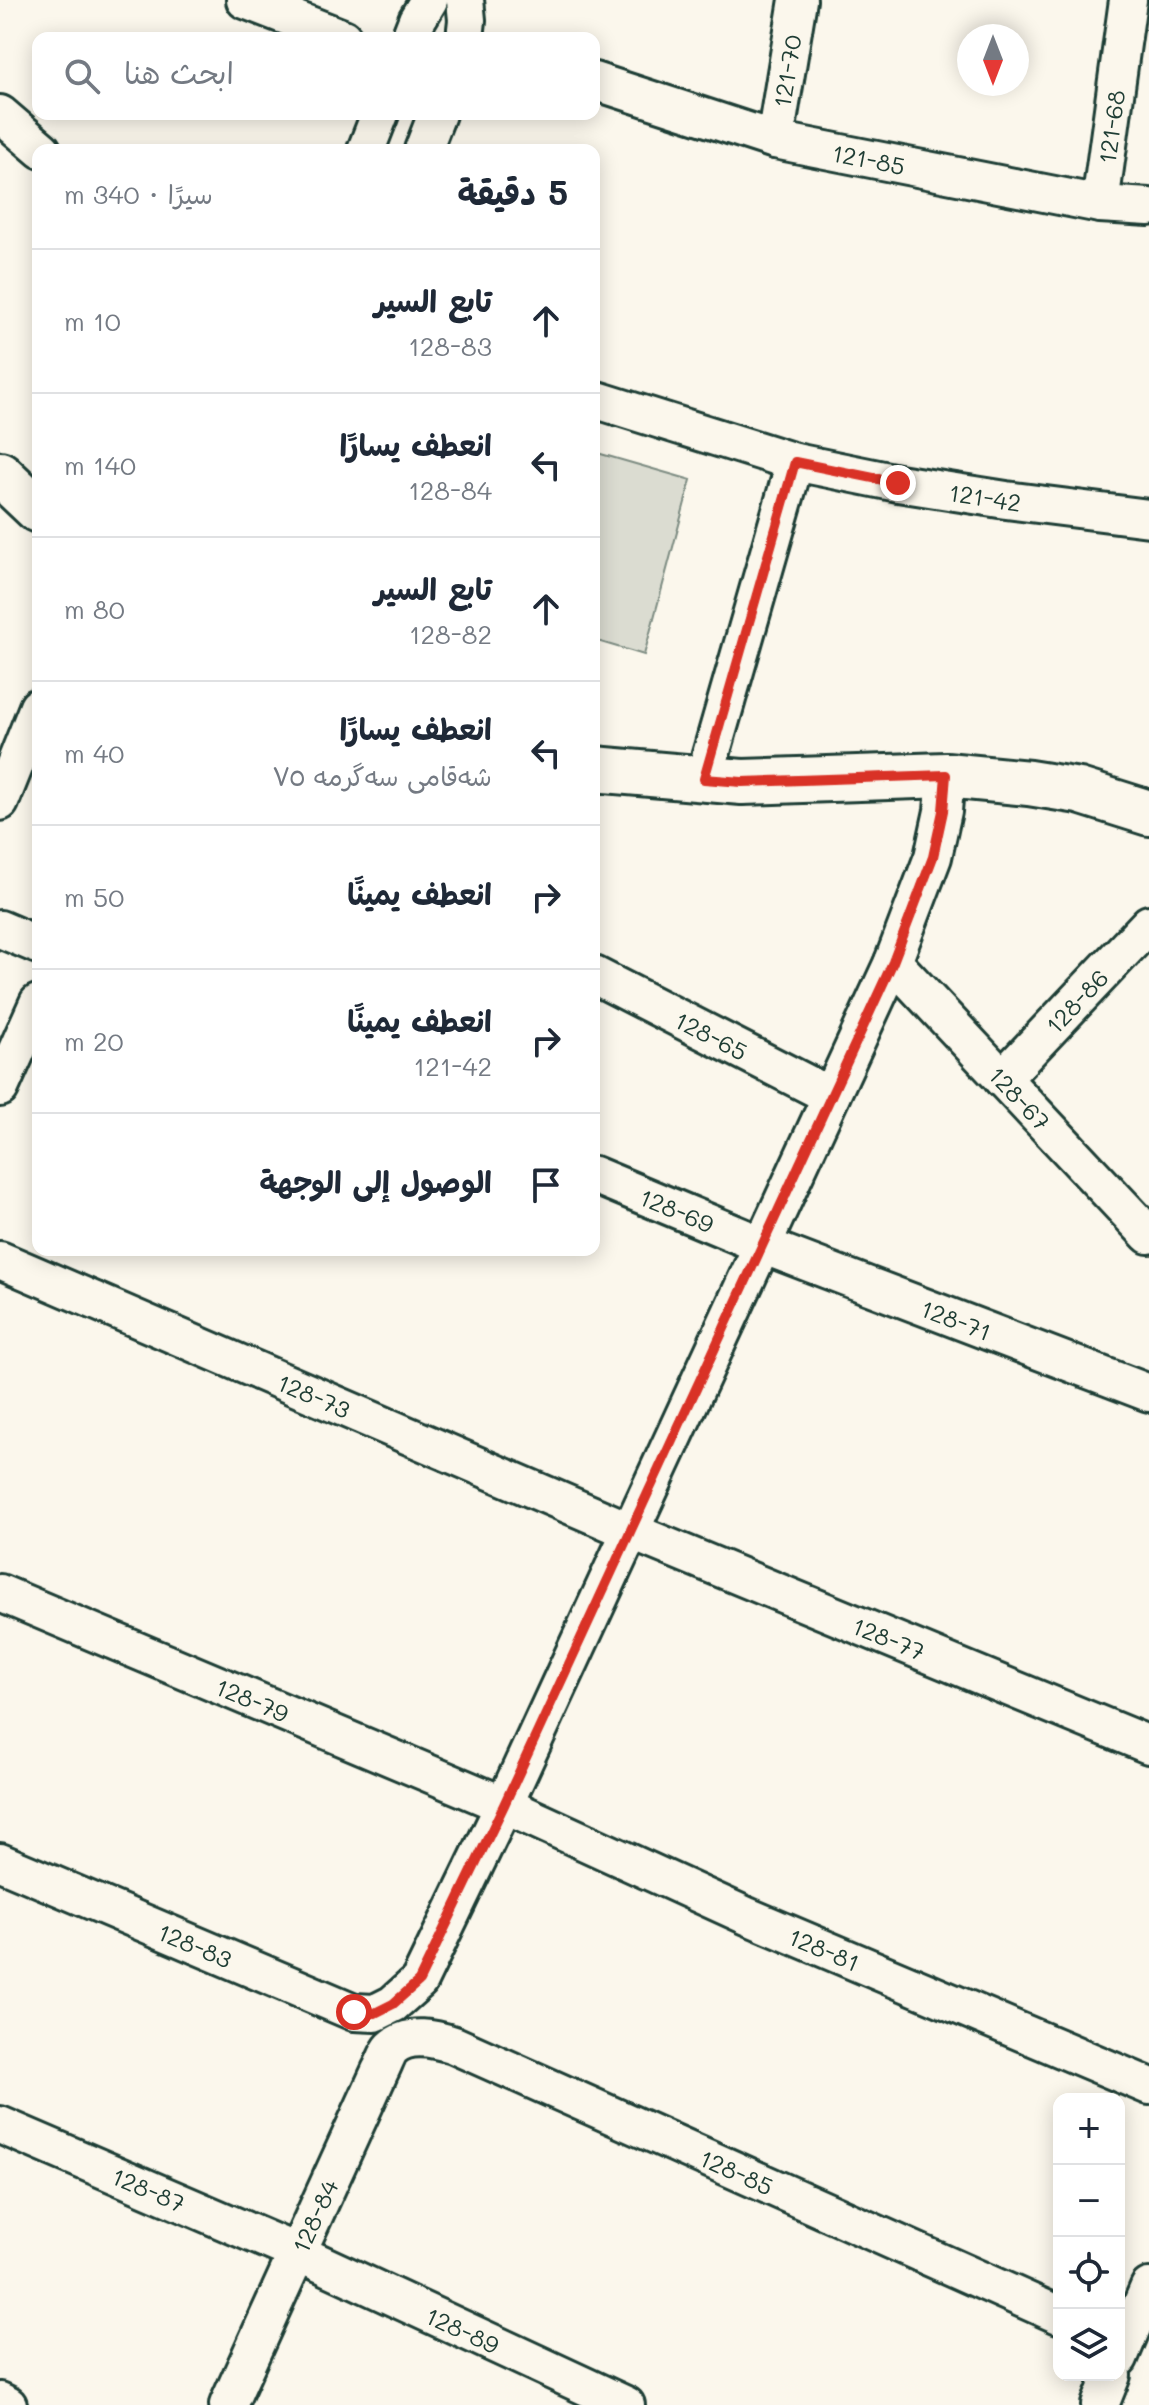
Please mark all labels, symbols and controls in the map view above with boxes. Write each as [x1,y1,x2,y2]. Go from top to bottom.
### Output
north arrow [957,24,1029,96]
search box [32,32,600,120]
street label: 121-70 [765,32,808,110]
text: ابحث هنا [124,52,234,92]
icon: search [60,54,104,98]
street label: 121-68 [1090,88,1131,165]
street label: 121-85 [830,136,908,181]
text: 5 دقيقة [457,169,568,214]
text: سيرًا · 340 m [64,177,213,211]
text: تابع السير [374,280,492,320]
icon: ahead [524,299,568,343]
text: 10 m [64,304,121,338]
text: 128-83 [408,329,492,363]
text: انعطف يسارًا [339,424,492,464]
icon: left [524,443,568,487]
text: 140 m [64,448,136,482]
route end [880,465,916,501]
text: 128-84 [408,473,492,507]
street label: 121-42 [947,476,1023,517]
text: تابع السير [374,568,492,608]
icon: ahead [524,587,568,631]
text: 80 m [64,592,125,626]
text: 128-82 [409,617,492,651]
text: انعطف يسارًا [339,708,492,748]
icon: left [524,731,568,775]
text: 40 m [64,736,124,770]
text: شەقامی سەگرمە ٧٥ [272,759,492,793]
text: انعطف يمينًا [347,873,492,913]
icon: right [524,875,568,919]
text: 50 m [64,880,124,914]
street label: 128-86 [1038,962,1114,1040]
text: انعطف يمينًا [347,1000,492,1040]
street label: 128-65 [670,1004,753,1066]
icon: right [524,1019,568,1063]
text: 20 m [64,1024,124,1058]
text: 121-42 [414,1049,492,1083]
street label: 128-67 [983,1059,1058,1136]
text: الوصول إلى الوجهة [259,1161,492,1201]
icon: arrive [524,1163,568,1207]
street label: 128-69 [635,1180,719,1239]
street label: 128-71 [917,1292,996,1347]
street label: 128-73 [273,1366,355,1424]
street label: 128-77 [848,1609,930,1667]
street label: 128-79 [211,1670,294,1728]
street label: 128-83 [154,1915,237,1974]
street label: 128-81 [784,1920,865,1977]
route start [336,1994,372,2030]
map controls [1053,2093,1125,2381]
button: + [1053,2093,1125,2165]
street label: 128-85 [695,2141,779,2201]
street label: 128-87 [108,2160,190,2218]
button: − [1053,2165,1125,2237]
street label: 128-84 [284,2174,344,2257]
button: locate [1053,2237,1125,2309]
street label: 128-89 [421,2299,505,2360]
button: layers [1053,2309,1125,2381]

